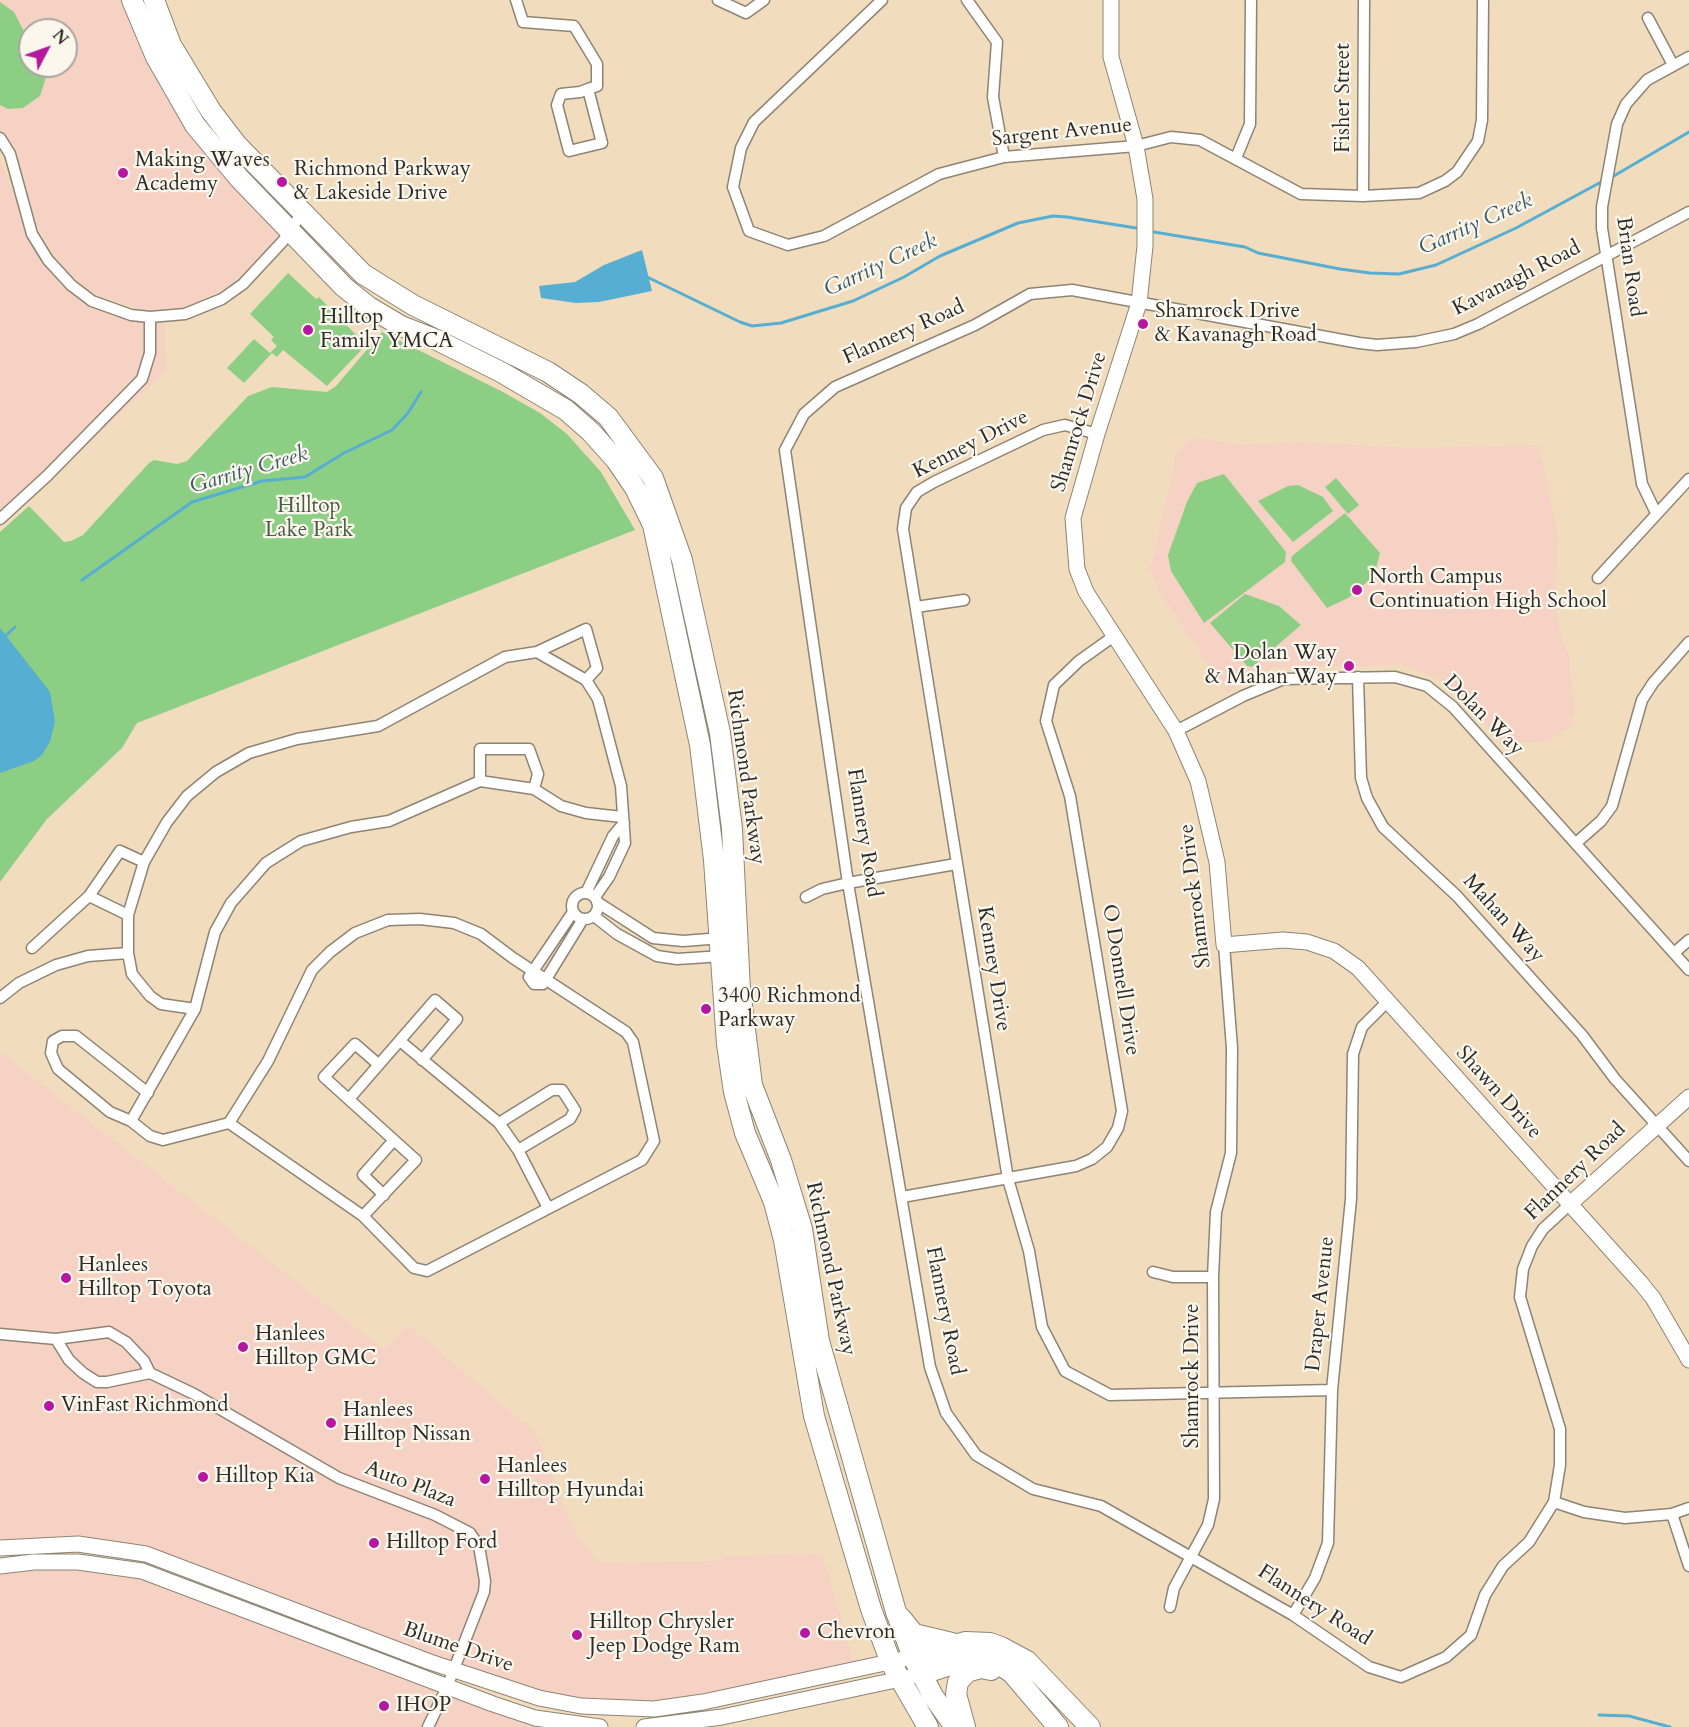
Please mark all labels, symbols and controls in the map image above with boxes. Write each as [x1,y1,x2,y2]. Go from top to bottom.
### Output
north arrow [18,18,78,78]
text: N [47,25,73,50]
street label: Fisher Street [1331,43,1357,153]
street label: Sargent Avenue [991,113,1133,153]
place label: Making Waves Academy [135,148,270,198]
place label: Richmond Parkway & Lakeside Drive [294,157,471,207]
marker: Making Waves Academy [116,166,130,180]
marker: Richmond Parkway & Lakeside Drive [275,175,289,189]
water label: Garrity Creek [1415,188,1537,262]
street label: Brian Road [1610,215,1648,319]
water label: Garrity Creek [820,228,942,304]
street label: Kavanagh Road [1449,236,1585,322]
street label: Flannery Road [839,295,969,371]
place label: Shamrock Drive & Kavanagh Road [1155,299,1317,349]
place label: Hilltop Family YMCA [320,305,453,355]
marker: Shamrock Drive & Kavanagh Road [1136,317,1150,331]
marker: Hilltop Family YMCA [301,323,315,337]
street label: Shamrock Drive [1047,349,1113,495]
street label: Kenney Drive [909,405,1033,485]
water label: Garrity Creek [187,442,311,500]
park label: Hilltop Lake Park [265,494,353,544]
place label: North Campus Continuation High School [1369,565,1607,615]
marker: North Campus Continuation High School [1350,583,1364,597]
place label: Dolan Way & Mahan Way [1205,641,1337,691]
marker: Dolan Way & Mahan Way [1342,659,1356,673]
street label: Dolan Way [1437,670,1529,762]
street label: Richmond Parkway [720,688,770,866]
street label: Flannery Road [840,767,886,899]
street label: Shamrock Drive [1175,822,1217,970]
street label: Mahan Way [1457,870,1549,968]
street label: O Donnell Drive [1096,903,1144,1057]
street label: Kenney Drive [971,905,1015,1033]
place label: 3400 Richmond Parkway [718,984,860,1034]
marker: 3400 Richmond Parkway [699,1002,713,1016]
street label: Shawn Drive [1450,1041,1546,1145]
street label: Flannery Road [1520,1118,1632,1226]
street label: Richmond Parkway [799,1180,861,1358]
street label: Draper Avenue [1301,1235,1341,1373]
street label: Flannery Road [919,1245,969,1377]
place label: Hanlees Hilltop Toyota [78,1253,212,1303]
marker: Hanlees Hilltop Toyota [59,1271,73,1285]
street label: Shamrock Drive [1180,1303,1206,1449]
place label: Hanlees Hilltop GMC [255,1322,376,1372]
marker: Hanlees Hilltop GMC [236,1340,250,1354]
place label: VinFast Richmond [61,1393,228,1419]
place label: Hanlees Hilltop Nissan [343,1398,471,1448]
marker: VinFast Richmond [42,1399,56,1413]
marker: Hanlees Hilltop Nissan [324,1416,338,1430]
place label: Hanlees Hilltop Hyundai [497,1454,644,1504]
street label: Auto Plaza [361,1456,459,1514]
place label: Hilltop Kia [215,1464,315,1490]
marker: Hilltop Kia [196,1470,210,1484]
marker: Hanlees Hilltop Hyundai [478,1472,492,1486]
place label: Hilltop Ford [386,1530,497,1556]
marker: Hilltop Ford [367,1536,381,1550]
street label: Flannery Road [1252,1560,1376,1652]
place label: Hilltop Chrysler Jeep Dodge Ram [589,1610,740,1660]
street label: Blume Drive [400,1617,516,1679]
place label: Chevron [817,1620,896,1646]
marker: Chevron [798,1626,812,1640]
marker: Hilltop Chrysler Jeep Dodge Ram [570,1628,584,1642]
place label: IHOP [396,1693,451,1719]
marker: IHOP [377,1699,391,1713]

